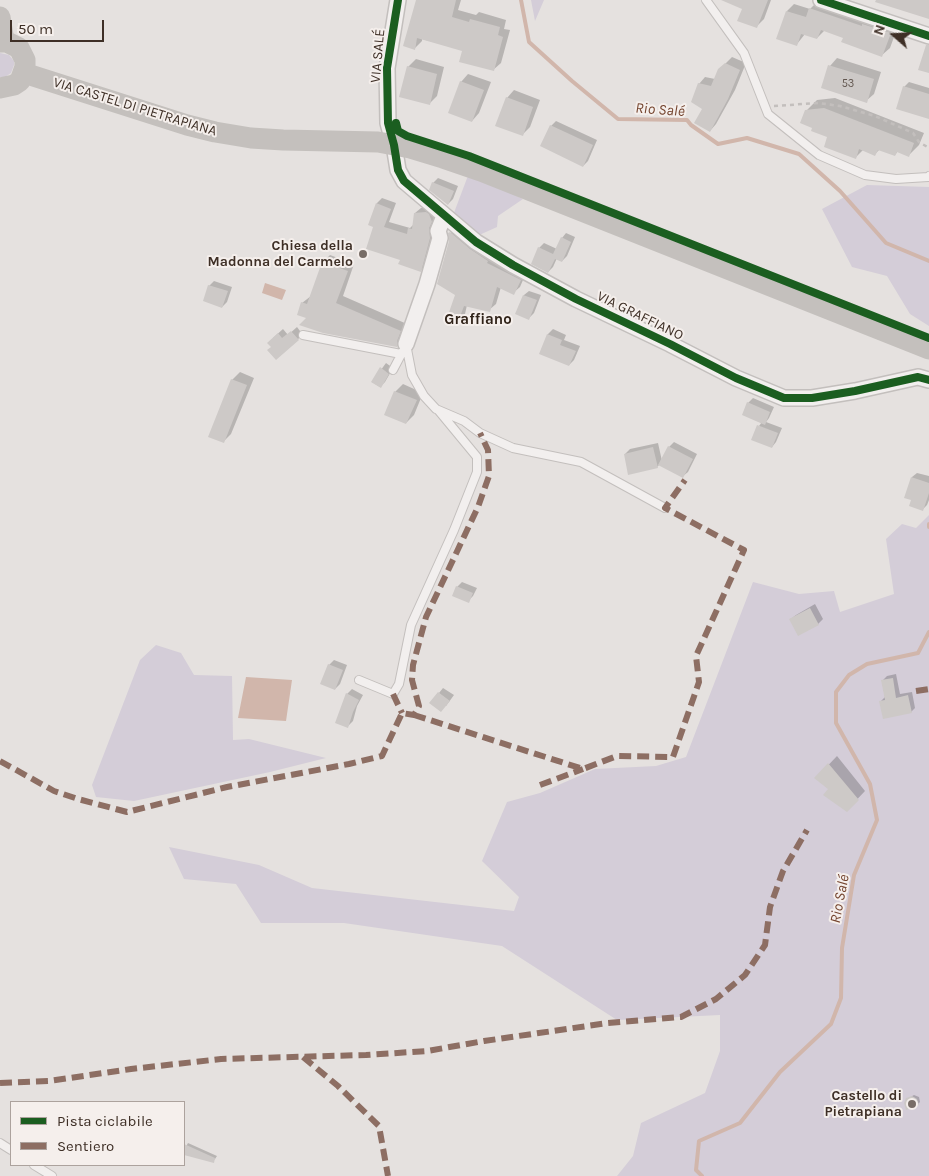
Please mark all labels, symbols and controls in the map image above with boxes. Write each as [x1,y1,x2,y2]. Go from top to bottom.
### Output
scale bar [12,10,106,42]
north arrow [869,10,919,60]
text: 50 m [18,20,53,38]
text: N [870,22,889,37]
street label: VIA SALÉ [367,28,389,84]
street label: VIA CASTEL DI PIETRAPIANA [51,74,219,140]
house number: 53 [842,77,854,91]
water label: Rio Salé [635,99,685,121]
place label: Chiesa della Madonna del Carmelo [208,238,353,270]
marker: Chiesa della Madonna del Carmelo [357,248,369,260]
street label: VIA GRAFFIANO [594,288,686,344]
district label: Graffiano [444,311,512,329]
water label: Rio Salé [826,873,854,925]
place label: Castello di Pietrapiana [824,1088,902,1120]
marker: Castello di Pietrapiana [906,1098,918,1110]
legend [10,1101,185,1166]
text: Pista ciclabile [57,1112,153,1130]
text: Sentiero [57,1137,114,1155]

